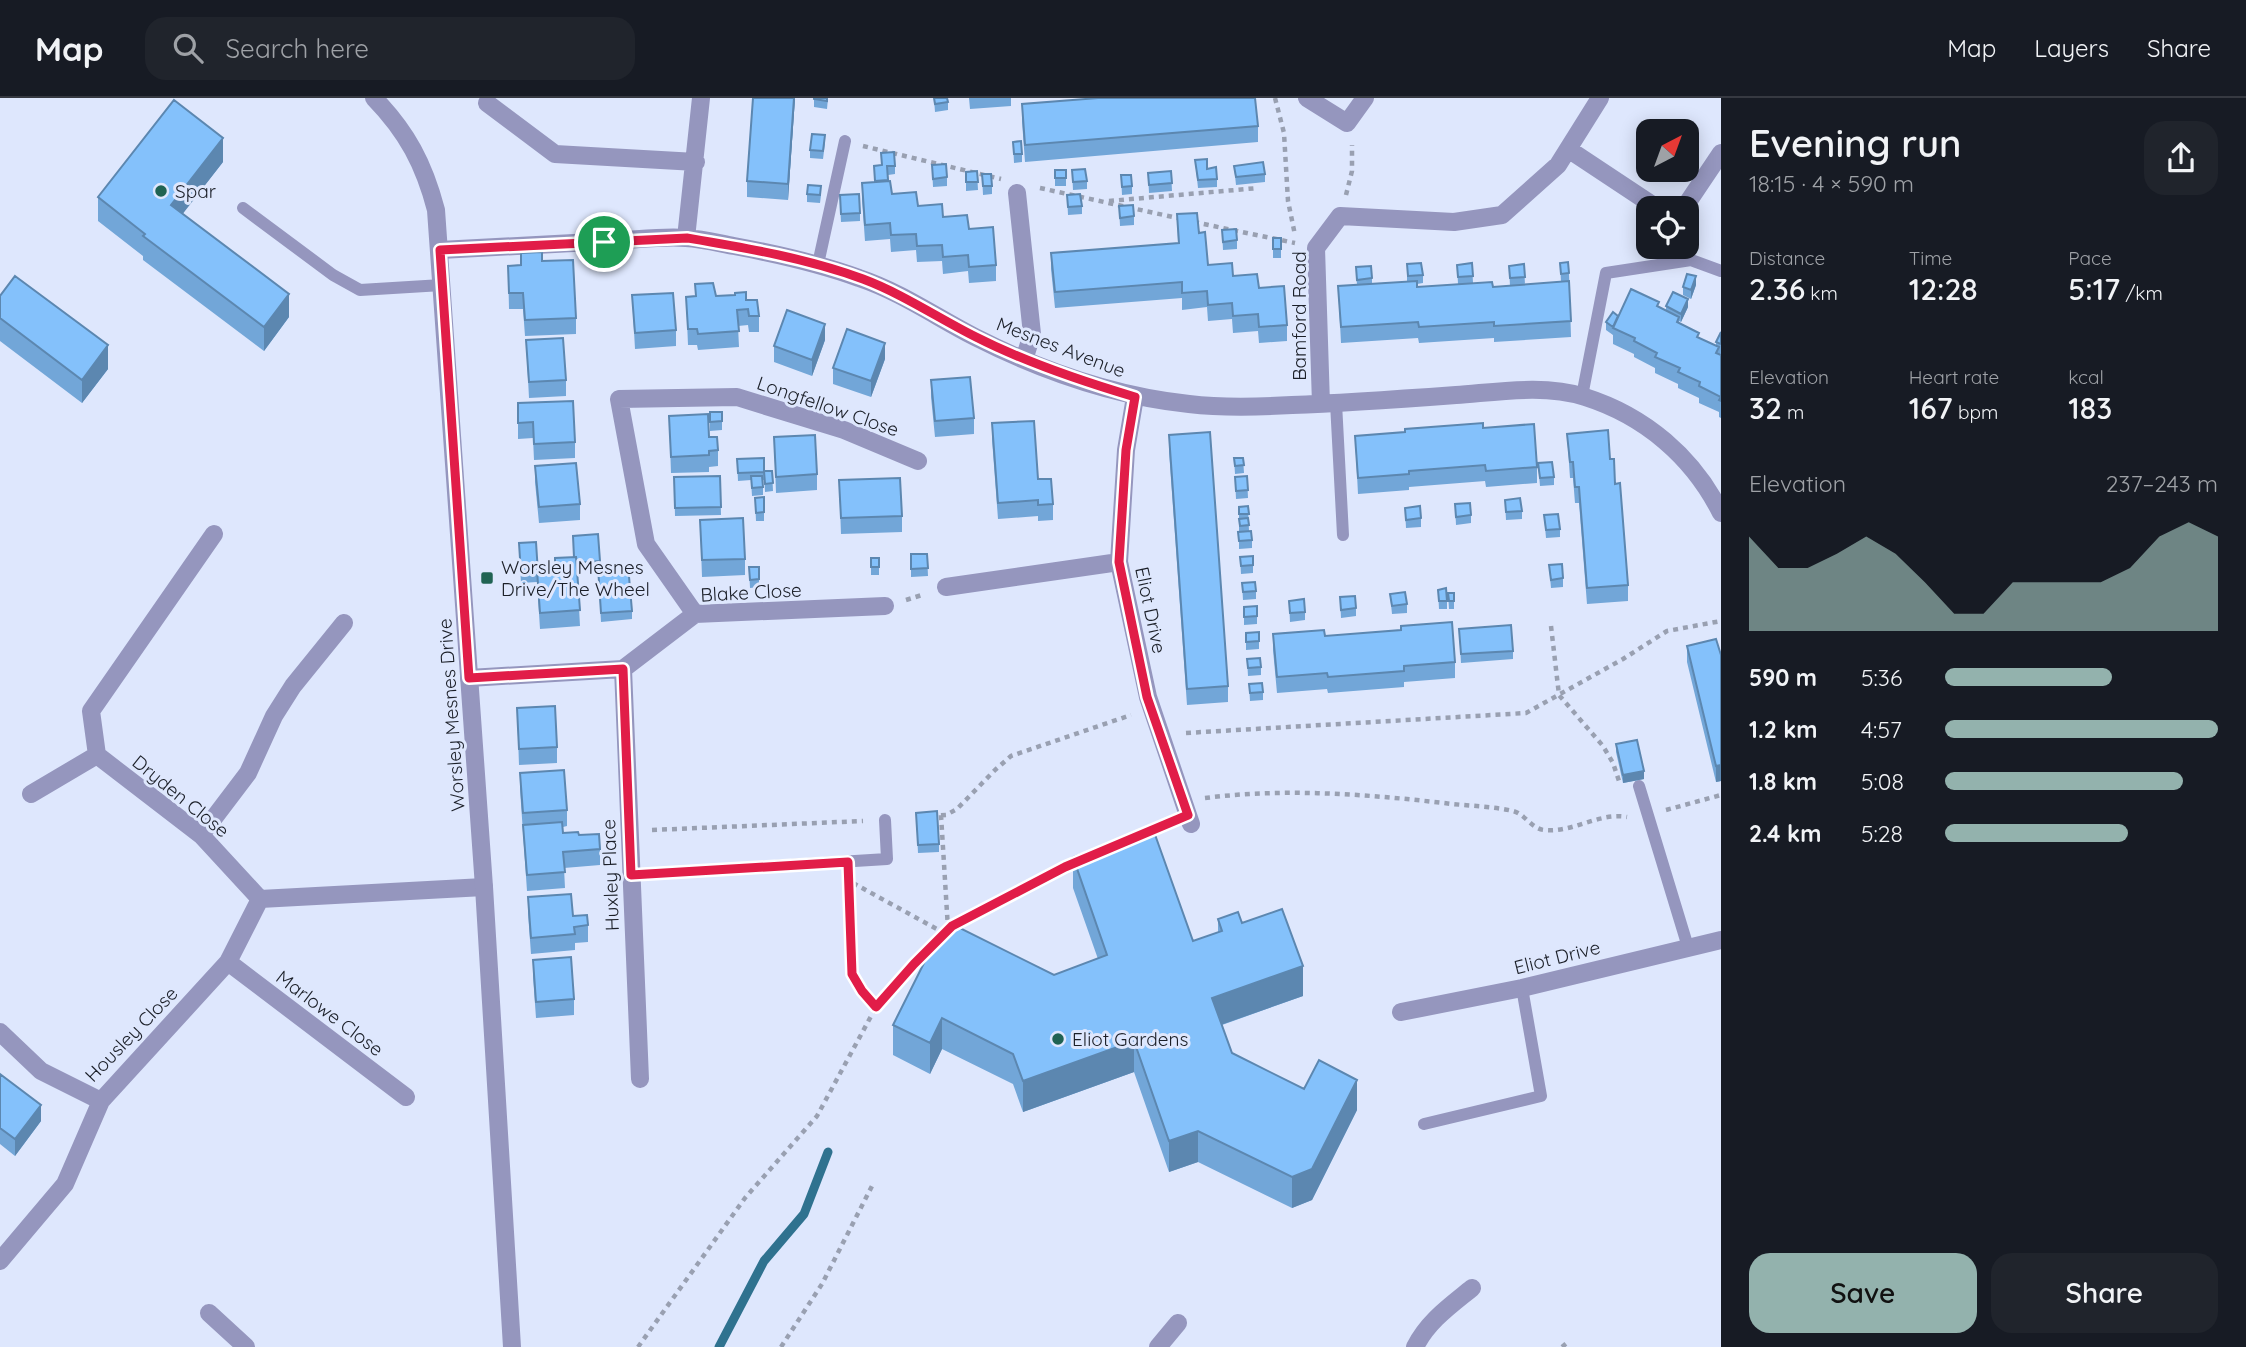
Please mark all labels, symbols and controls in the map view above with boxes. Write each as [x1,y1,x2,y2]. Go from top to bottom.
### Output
search box [145,17,635,80]
text: Map [35,28,103,69]
icon: search [169,29,207,67]
text: Search here [225,32,369,65]
text: Map [1947,33,1996,63]
text: Layers [2034,33,2109,63]
text: Share [2147,33,2211,63]
north arrow [1636,119,1699,182]
map controls [1636,119,1699,259]
text: Evening run [1749,119,1962,167]
button: share [2144,121,2218,195]
text: 18:15 · 4 × 590 m [1749,169,1914,198]
place label: Spar [175,179,217,203]
marker: Spar [153,183,169,199]
button: locate [1636,196,1699,259]
pin [574,212,634,272]
icon: arrive [585,223,623,261]
text: Distance [1749,246,1825,270]
text: Time [1909,246,1952,270]
text: Pace [2068,246,2112,270]
street label: Bamford Road [1287,251,1311,381]
text: 2.36 [1749,270,1805,308]
text: 12:28 [1909,270,1978,308]
text: 5:17 [2068,270,2120,308]
text: km [1805,281,1838,305]
text: /km [2120,281,2163,305]
street label: Mesnes Avenue [993,311,1129,383]
text: Elevation [1749,365,1829,389]
text: Heart rate [1909,365,1999,389]
text: kcal [2068,365,2104,389]
street label: Longfellow Close [754,370,902,442]
text: 32 [1749,389,1782,427]
text: 167 [1909,389,1953,427]
text: 183 [2068,389,2112,427]
text: m [1782,400,1804,424]
text: bpm [1953,400,1998,424]
text: Elevation [1749,469,1846,498]
text: 237–243 m [2106,469,2218,498]
place label: Worsley Mesnes Drive/The Wheel [501,555,650,601]
street label: Eliot Drive [1130,564,1172,656]
marker: Worsley Mesnes Drive/The Wheel [479,570,495,586]
street label: Blake Close [700,577,802,607]
street label: Worsley Mesnes Drive [432,618,470,812]
text: 590 m [1749,663,1817,692]
text: 5:36 [1861,663,1902,692]
text: 1.2 km [1749,715,1818,744]
text: 4:57 [1861,715,1902,744]
street label: Dryden Close [128,750,234,842]
text: 1.8 km [1749,767,1817,796]
text: 5:08 [1861,767,1904,796]
street label: Huxley Place [596,818,624,932]
text: 2.4 km [1749,819,1821,848]
text: 5:28 [1861,819,1903,848]
street label: Eliot Drive [1511,935,1603,979]
street label: Marlowe Close [272,965,388,1061]
street label: Housley Close [80,981,182,1087]
place label: Eliot Gardens [1072,1027,1188,1051]
marker: Eliot Gardens [1050,1031,1066,1047]
button: Save [1749,1253,1977,1333]
button: Share [1991,1253,2218,1333]

